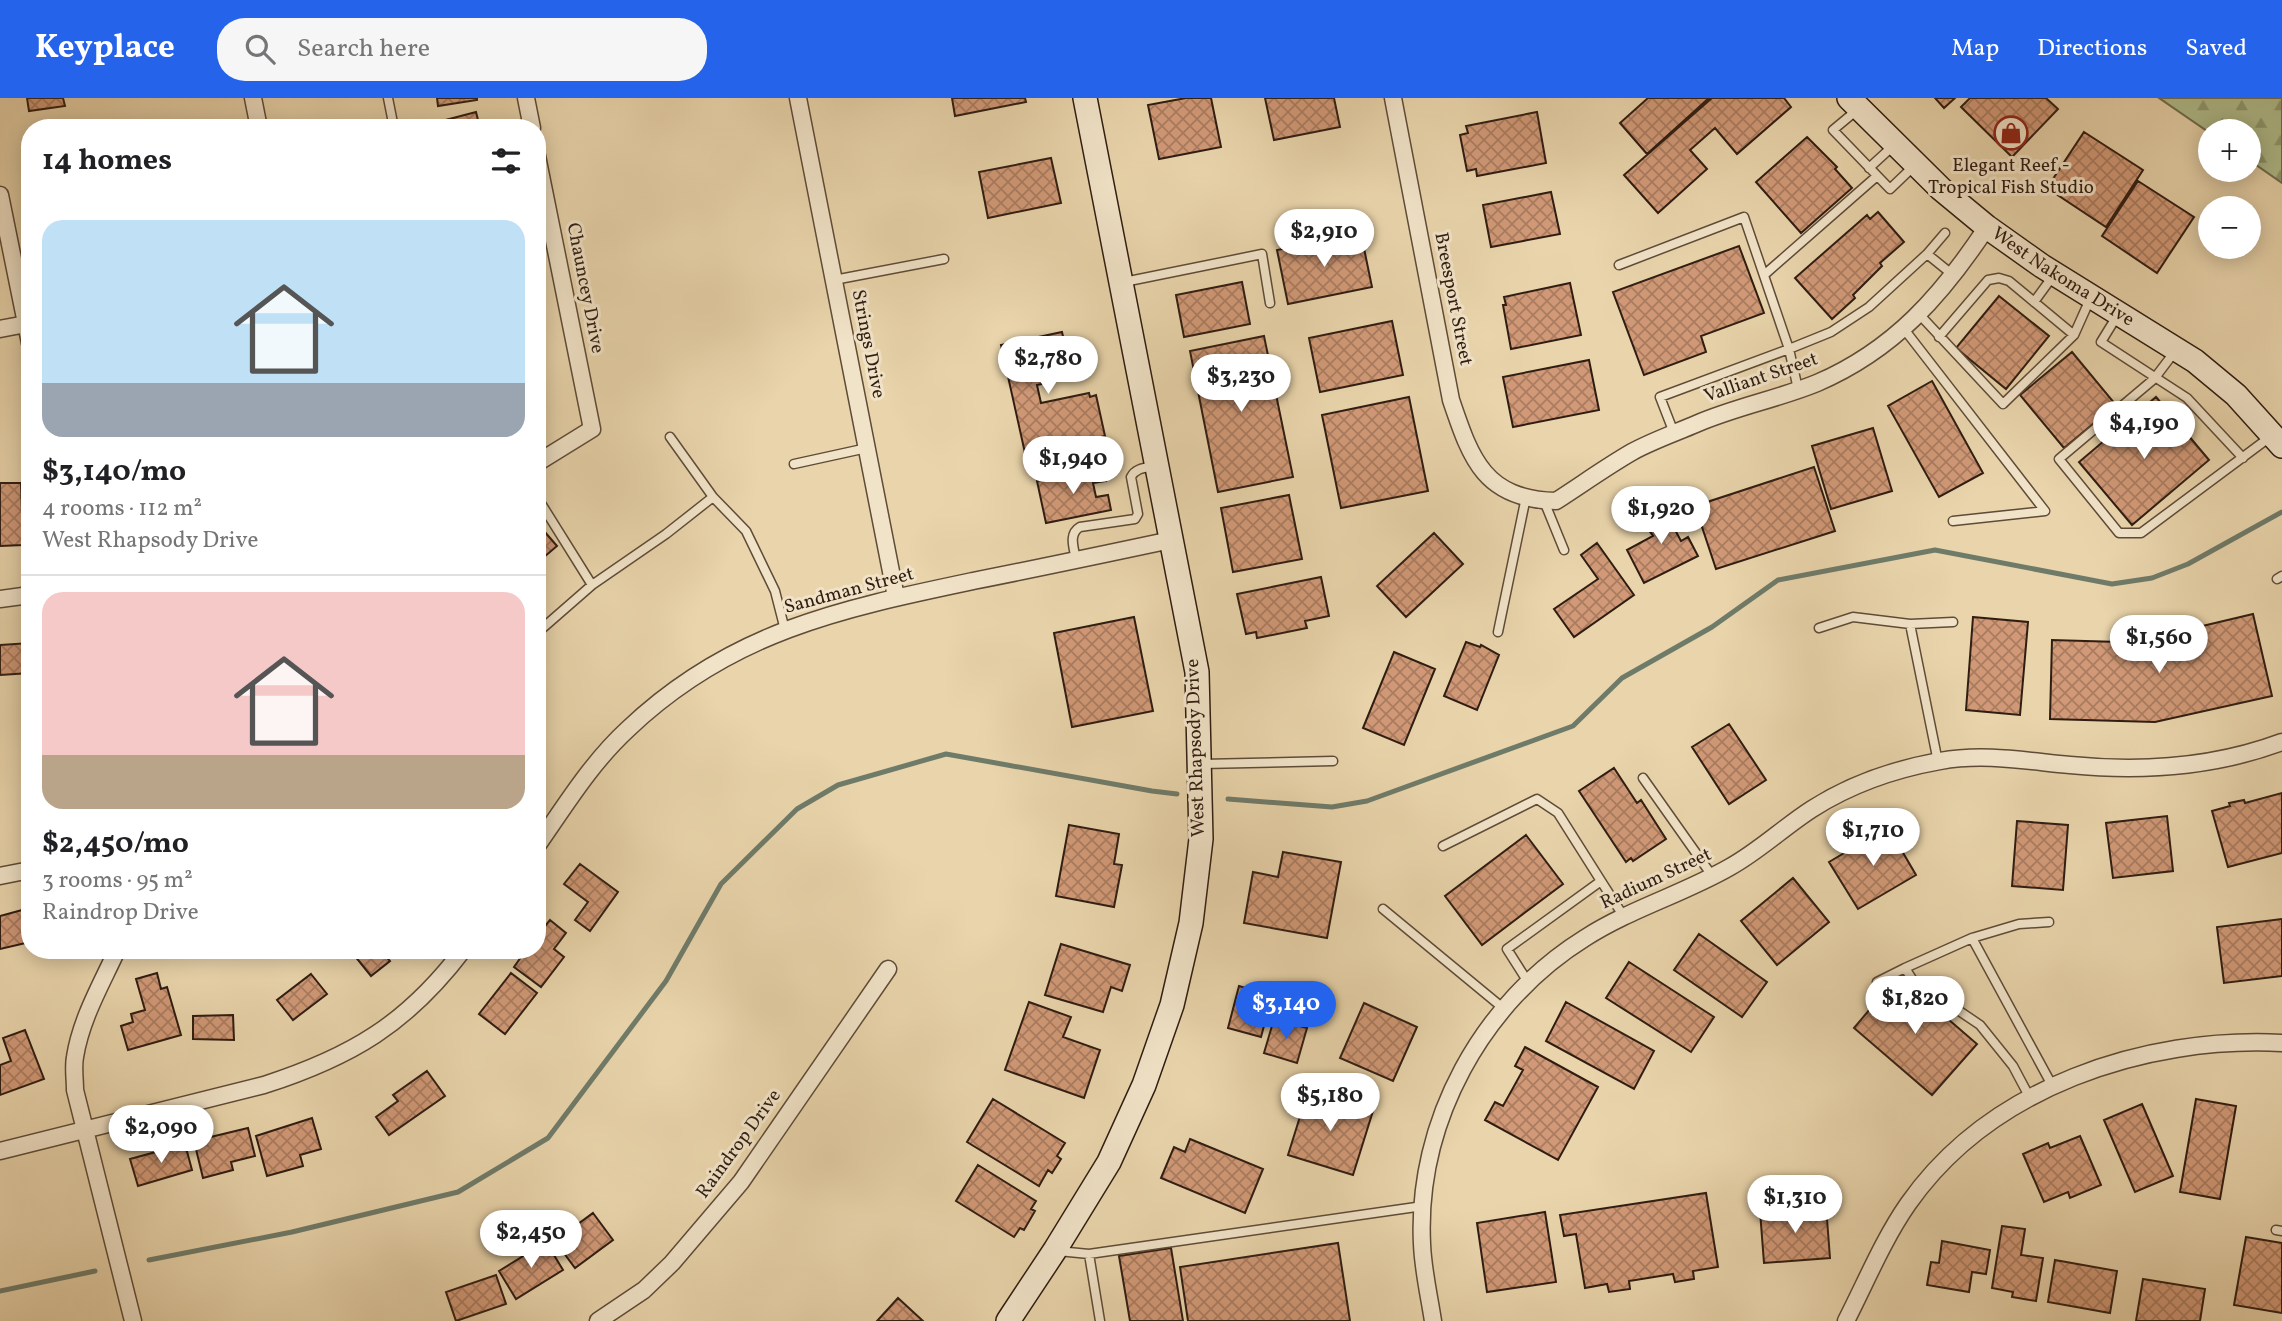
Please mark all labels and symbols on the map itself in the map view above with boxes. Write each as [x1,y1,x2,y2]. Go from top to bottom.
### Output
shop icon: Elegant Reef - Tropical Fish Studio [1992,114,2030,152]
place label: Elegant Reef - Tropical Fish Studio [1928,153,2094,201]
pin: $2,910 [1267,209,1381,269]
street label: Chauncey Drive [560,221,610,355]
street label: West Nakoma Drive [1986,221,2139,333]
street label: Breesport Street [1427,230,1479,368]
street label: Strings Drive [845,287,891,401]
pin: $2,780 [991,336,1105,396]
street label: Valliant Street [1701,346,1822,410]
pin: $3,230 [1184,354,1298,414]
pin: $4,190 [2087,402,2201,461]
pin: $1,940 [1016,436,1130,496]
pin: $1,920 [1604,486,1718,546]
street label: Sandman Street [781,561,917,621]
pin: $1,560 [2102,616,2216,675]
street label: West Rhapsody Drive [1180,658,1212,838]
pin: $1,710 [1816,808,1930,868]
street label: Radium Street [1596,842,1716,916]
pin: $1,820 [1858,976,1972,1036]
pin: $3,140 [1229,982,1343,1041]
pin: $5,180 [1273,1074,1387,1133]
street label: Raindrop Drive [690,1084,788,1204]
pin: $2,090 [104,1105,218,1165]
pin: $1,310 [1738,1176,1852,1235]
pin: $2,450 [474,1210,588,1270]

